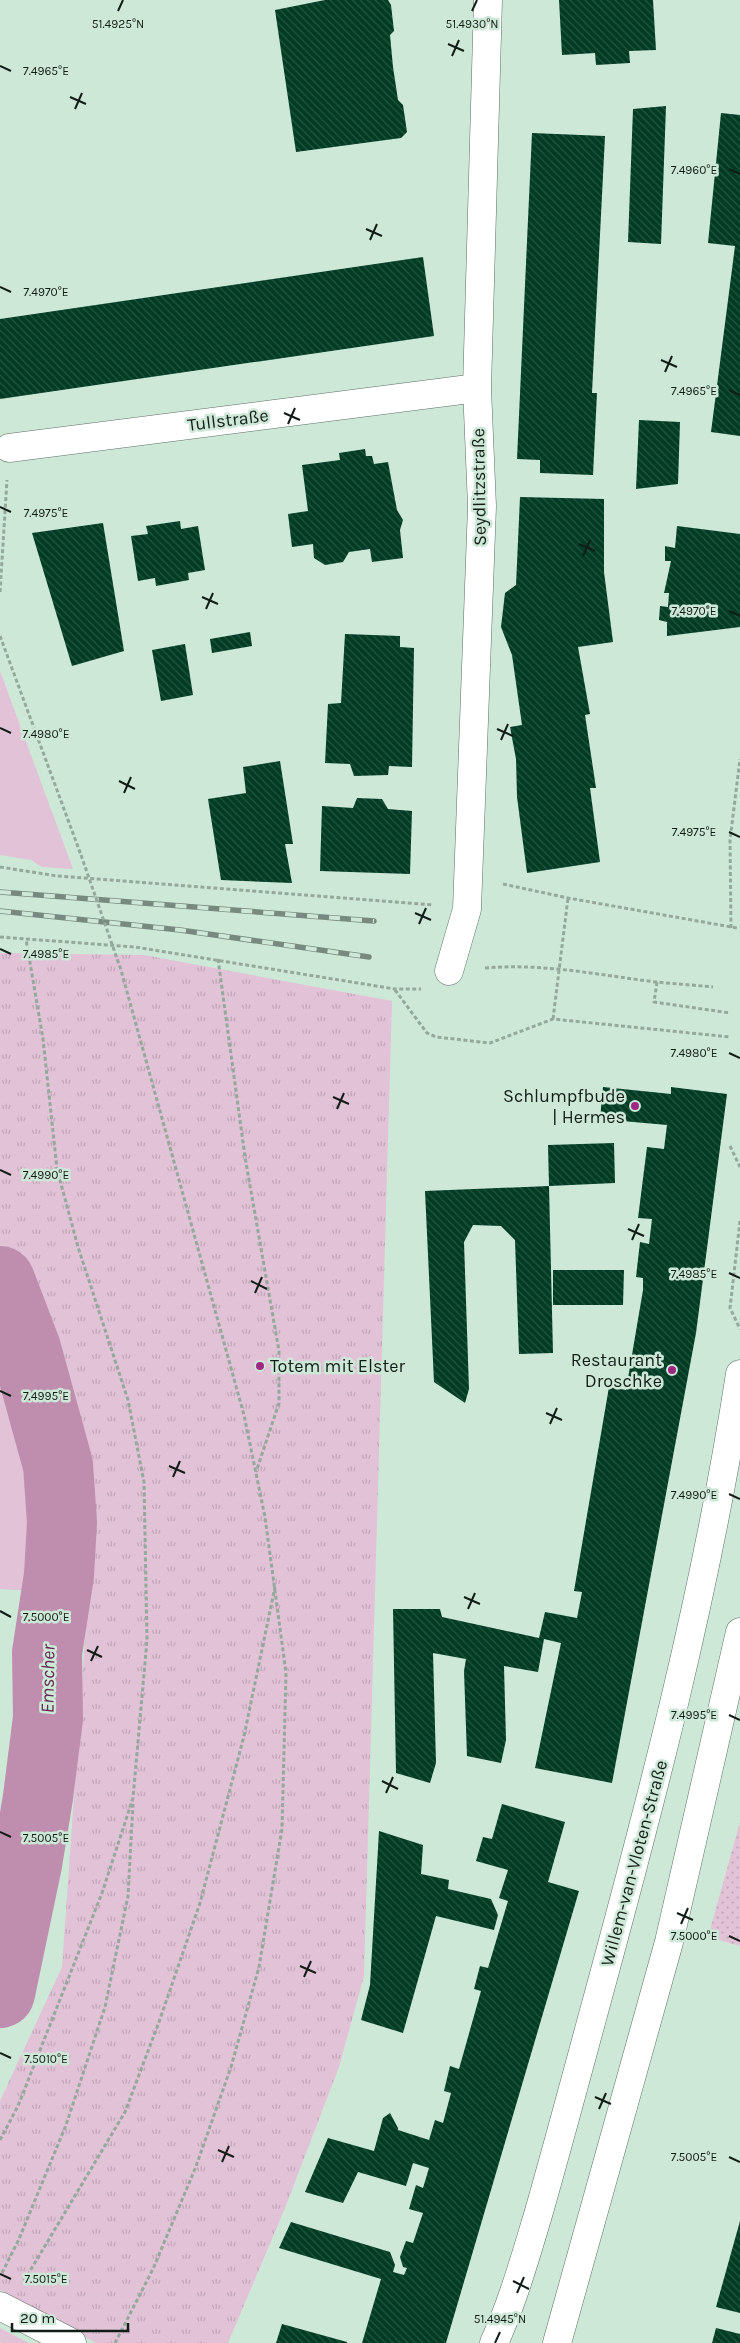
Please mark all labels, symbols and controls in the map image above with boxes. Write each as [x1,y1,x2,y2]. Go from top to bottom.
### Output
text: 51.4925°N [92,17,144,31]
text: 51.4930°N [445,17,499,31]
text: 7.4965°E [23,64,69,78]
text: 7.4960°E [671,163,717,177]
text: 7.4970°E [23,285,69,299]
text: 7.4965°E [671,384,717,398]
street label: Tullstraße [186,404,270,436]
street label: Seydlitzstraße [467,428,491,546]
text: 7.4975°E [24,506,68,520]
text: 7.4970°E [671,604,717,618]
text: 7.4980°E [23,727,69,741]
text: 7.4975°E [672,825,716,839]
text: 7.4985°E [23,947,69,961]
text: 7.4980°E [671,1046,717,1060]
place label: Schlumpfbude | Hermes [503,1085,625,1128]
marker: Schlumpfbude | Hermes [629,1100,641,1112]
text: 7.4990°E [23,1168,69,1182]
text: 7.4985°E [671,1267,717,1281]
place label: Restaurant Droschke [571,1349,662,1392]
place label: Totem mit Elster [270,1355,405,1377]
marker: Totem mit Elster [254,1360,266,1372]
marker: Restaurant Droschke [666,1364,678,1376]
text: 7.4995°E [23,1389,69,1403]
text: 7.4990°E [671,1488,717,1502]
text: 7.5000°E [23,1610,69,1624]
water label: Emscher [36,1643,60,1714]
text: 7.4995°E [671,1708,717,1722]
street label: Willem-van-Vloten-Straße [596,1758,672,1968]
text: 7.5005°E [23,1831,69,1845]
text: 7.5000°E [671,1929,717,1943]
text: 7.5010°E [24,2052,68,2066]
text: 7.5005°E [671,2150,717,2164]
text: 7.5015°E [24,2272,68,2286]
scale bar [12,2300,129,2332]
text: 20 m [20,2309,55,2327]
text: 51.4945°N [474,2312,526,2326]

